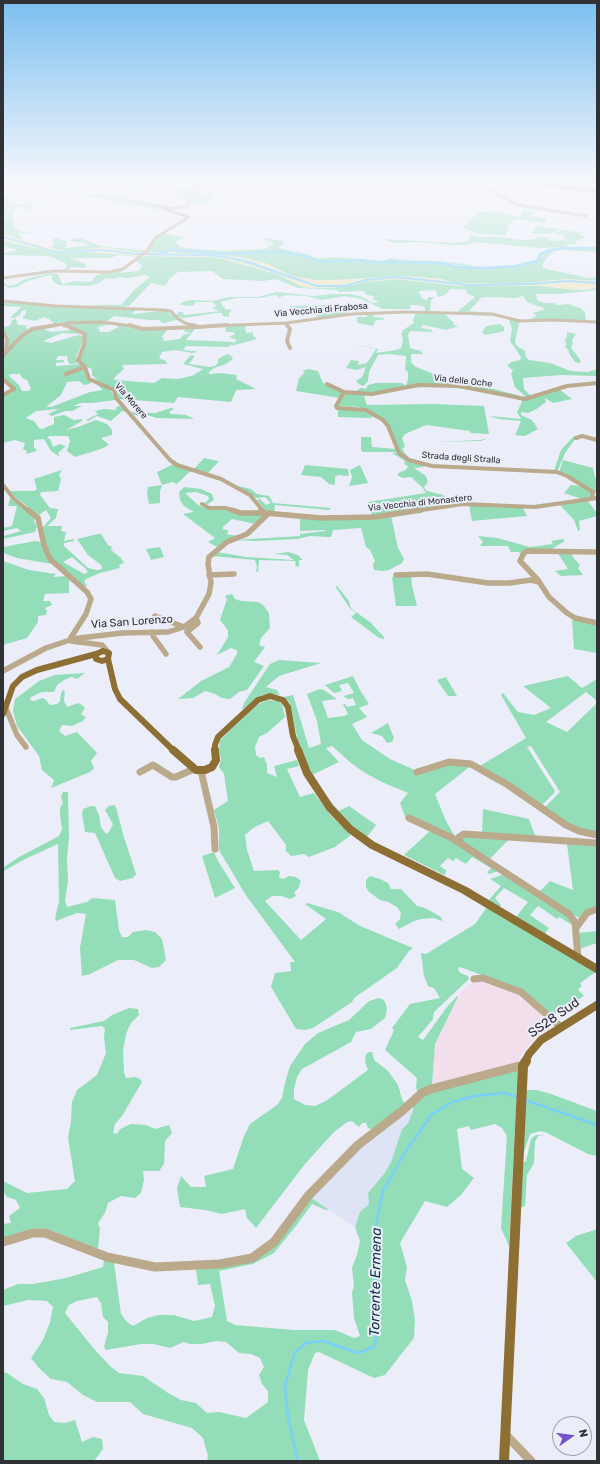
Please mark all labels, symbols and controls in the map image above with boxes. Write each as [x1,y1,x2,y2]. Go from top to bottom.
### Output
street label: Via Vecchia di Frabosa [274,301,368,319]
street label: Via delle Oche [433,373,493,389]
street label: Via Morere [112,381,150,421]
street label: Strada degli Stralla [421,450,501,466]
street label: Via Vecchia di Monastero [367,492,473,514]
street label: Via San Lorenzo [91,613,173,631]
street label: SS28 Sud [525,995,583,1041]
water label: Torrente Ermena [367,1227,385,1337]
north arrow [552,1416,592,1456]
text: N [576,1428,590,1439]

